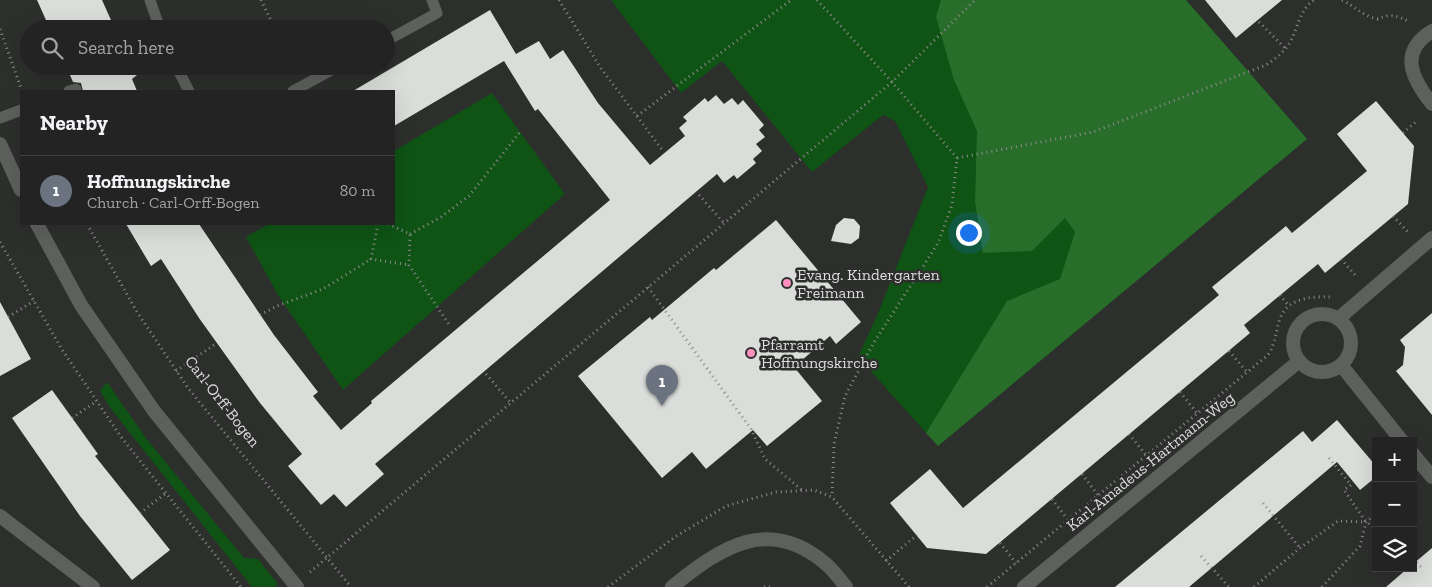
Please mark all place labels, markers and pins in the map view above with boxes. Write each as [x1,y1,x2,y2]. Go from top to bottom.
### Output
place label: Evang. Kindergarten Freimann [797,265,941,302]
marker: Evang. Kindergarten Freimann [781,277,793,289]
place label: Pfarramt Hoffnungskirche [761,335,877,372]
marker: Pfarramt Hoffnungskirche [745,347,757,359]
pin: 1 [646,365,678,406]

